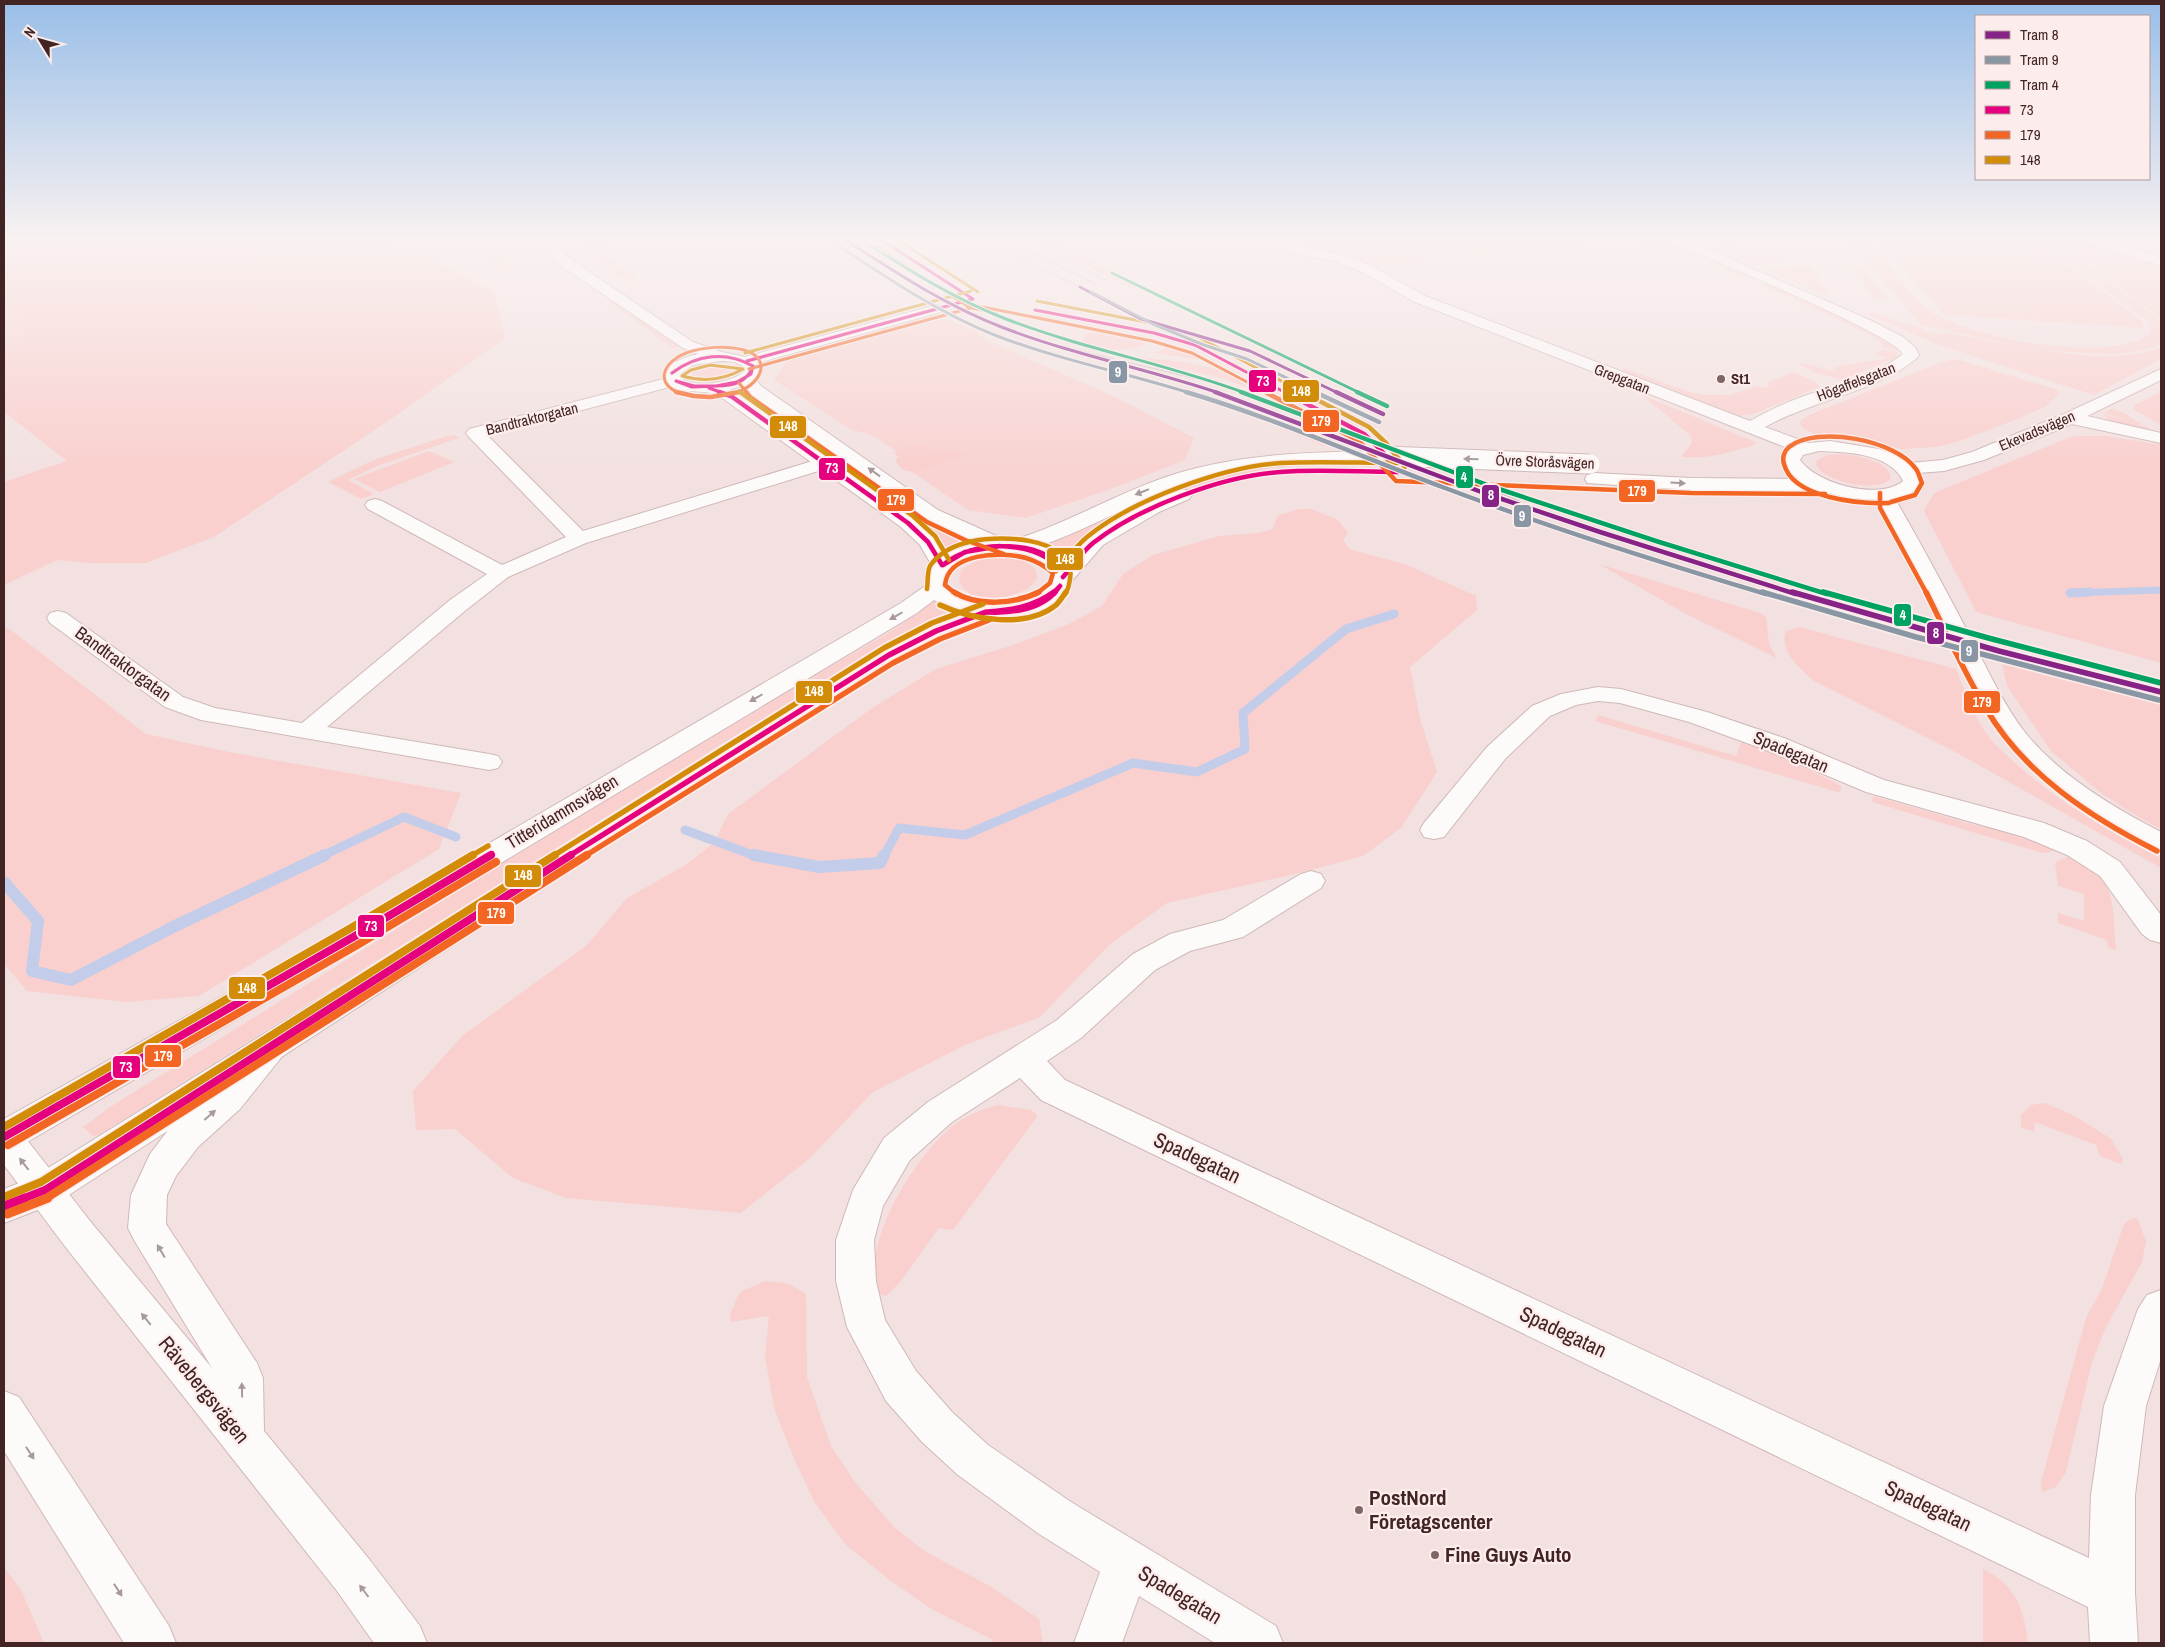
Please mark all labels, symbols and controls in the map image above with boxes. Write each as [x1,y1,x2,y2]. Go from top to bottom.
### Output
north arrow [15,15,65,65]
legend [1975,15,2150,180]
text: N [20,23,39,41]
text: Tram 8 [2020,24,2059,45]
text: Tram 9 [2020,49,2059,70]
text: Tram 4 [2020,74,2059,95]
text: 73 [2020,99,2034,120]
text: 179 [2020,124,2041,145]
text: 148 [2020,149,2041,170]
street label: Högaffelsgatan [1814,357,1898,406]
street label: Grepgatan [1591,358,1653,399]
line badge: 9 [1108,360,1128,384]
text: 9 [1115,363,1121,381]
place label: St1 [1731,368,1750,389]
line badge: 73 [1248,369,1277,393]
text: 73 [1257,372,1269,390]
marker: St1 [1715,373,1727,385]
line badge: 148 [1282,379,1320,403]
text: 148 [1291,382,1311,400]
street label: Bandtraktorgatan [484,397,580,440]
street label: Ekevadsvägen [1996,405,2078,456]
line badge: 179 [1302,409,1340,433]
text: 179 [1311,412,1331,430]
line badge: 148 [769,415,807,439]
text: 148 [778,417,798,435]
street label: Övre Storåsvägen [1495,449,1595,474]
one-way arrow [1463,455,1479,463]
line badge: 73 [818,457,846,481]
text: 73 [826,459,838,477]
line badge: 4 [1455,465,1474,489]
one-way arrow [868,467,881,478]
text: 4 [1461,468,1468,486]
line badge: 179 [1618,479,1656,503]
one-way arrow [1670,480,1686,488]
text: 179 [1627,482,1647,500]
line badge: 8 [1481,484,1500,508]
text: 8 [1488,486,1494,504]
line badge: 179 [877,488,915,512]
one-way arrow [1135,489,1149,497]
text: 179 [886,491,906,509]
line badge: 9 [1513,504,1532,528]
text: 9 [1519,507,1525,525]
line badge: 148 [1046,547,1084,571]
text: 148 [1055,550,1075,568]
line badge: 4 [1893,603,1912,627]
text: 4 [1900,606,1907,624]
one-way arrow [890,611,903,620]
street label: Bandtraktorgatan [70,620,176,707]
line badge: 8 [1926,621,1945,645]
text: 8 [1933,624,1939,642]
line badge: 9 [1960,639,1979,663]
text: 9 [1966,642,1972,660]
line badge: 148 [795,680,833,704]
text: 148 [804,682,824,700]
line badge: 179 [1963,690,2001,714]
text: 179 [1972,693,1992,711]
one-way arrow [749,694,764,702]
street label: Spadegatan [1750,724,1833,779]
street label: Titteridammsvägen [501,768,623,855]
line badge: 148 [504,864,542,888]
text: 148 [513,866,533,884]
line badge: 179 [477,901,515,925]
text: 179 [486,904,506,922]
line badge: 73 [357,914,385,938]
text: 73 [365,917,377,935]
line badge: 148 [228,976,266,1000]
text: 148 [237,979,257,997]
line badge: 179 [144,1044,182,1068]
text: 179 [153,1047,173,1065]
line badge: 73 [112,1055,141,1079]
text: 73 [120,1058,132,1076]
one-way arrow [203,1109,216,1120]
street label: Spadegatan [1149,1125,1245,1190]
one-way arrow [19,1158,30,1171]
one-way arrow [157,1245,166,1258]
street label: Spadegatan [1515,1299,1611,1364]
one-way arrow [141,1313,152,1326]
street label: Rävebergsvägen [152,1330,257,1449]
one-way arrow [238,1382,246,1398]
one-way arrow [25,1447,35,1460]
street label: Spadegatan [1880,1473,1976,1538]
place label: PostNord Företagscenter [1369,1483,1493,1536]
marker: PostNord Företagscenter [1353,1504,1365,1516]
place label: Fine Guys Auto [1445,1540,1572,1569]
marker: Fine Guys Auto [1429,1549,1441,1561]
street label: Spadegatan [1133,1558,1228,1631]
one-way arrow [113,1583,122,1597]
one-way arrow [359,1584,369,1598]

